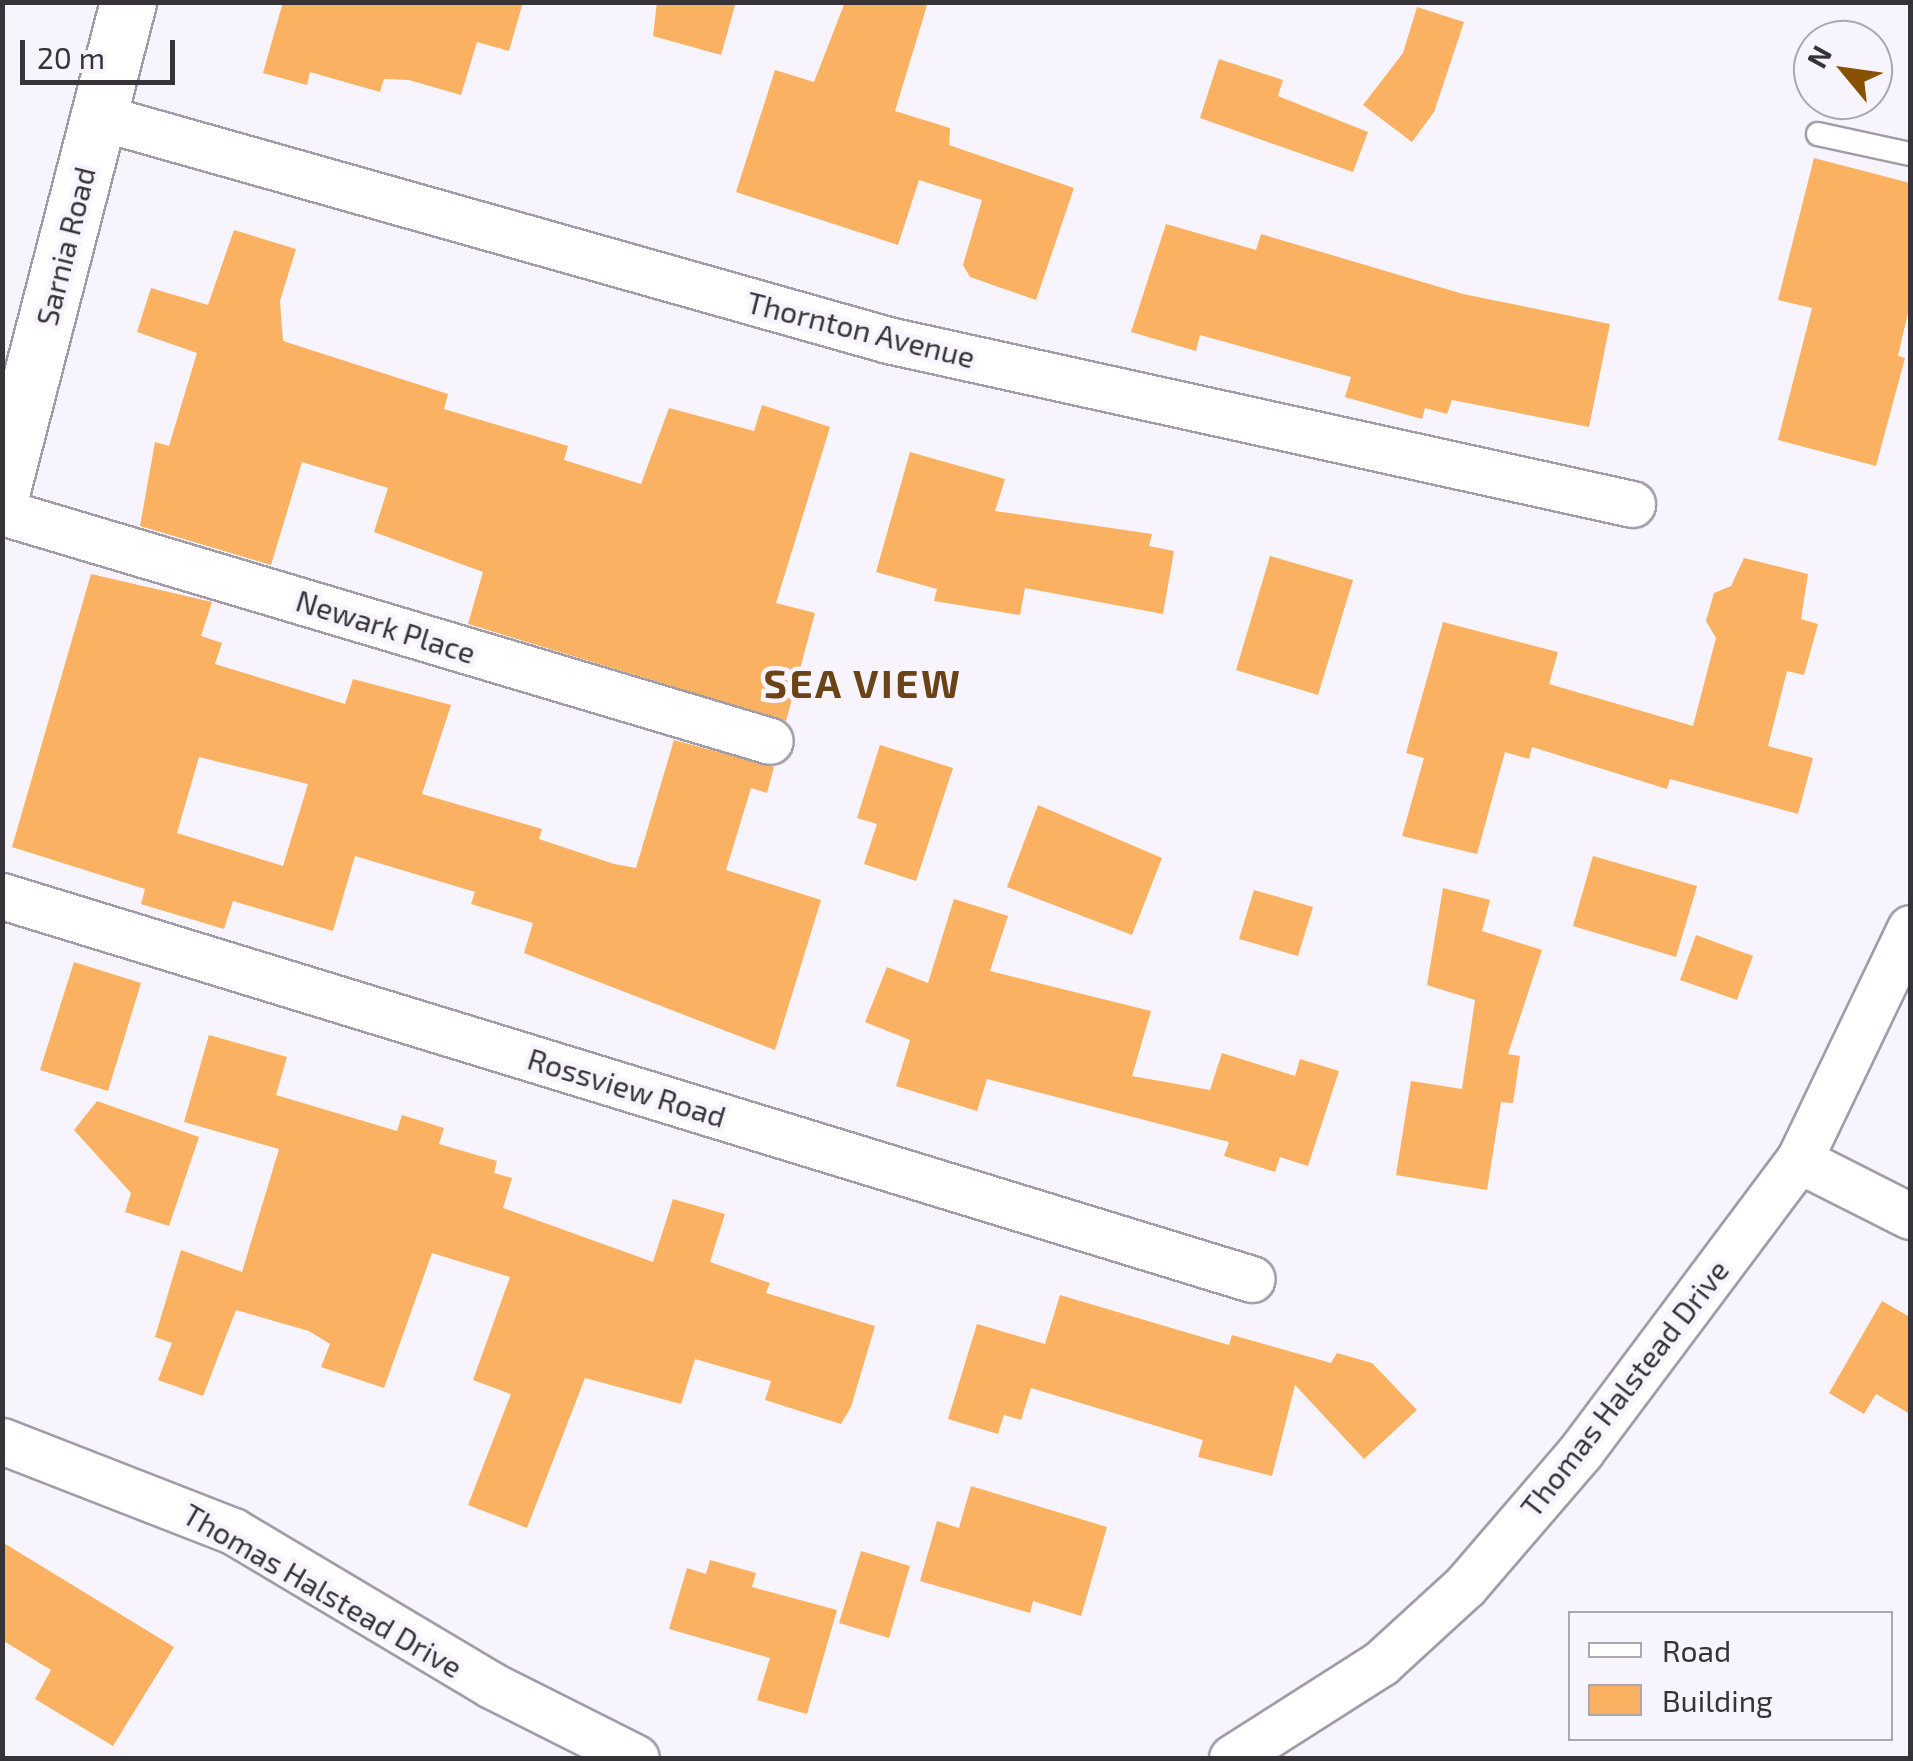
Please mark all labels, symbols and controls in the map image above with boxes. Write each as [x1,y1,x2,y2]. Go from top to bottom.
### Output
scale bar [25,20,180,82]
north arrow [1793,20,1893,120]
text: 20 m [37,39,105,75]
text: N [1799,39,1838,74]
street label: Sarnia Road [28,163,102,329]
street label: Thornton Avenue [743,283,979,375]
street label: Newark Place [292,582,480,670]
district label: SEA VIEW [763,658,963,706]
street label: Rossview Road [523,1040,731,1134]
street label: Thomas Halstead Drive [1512,1252,1736,1524]
street label: Thomas Halstead Drive [177,1495,469,1685]
legend [1568,1611,1893,1741]
text: Road [1662,1632,1731,1668]
text: Building [1662,1682,1773,1718]

